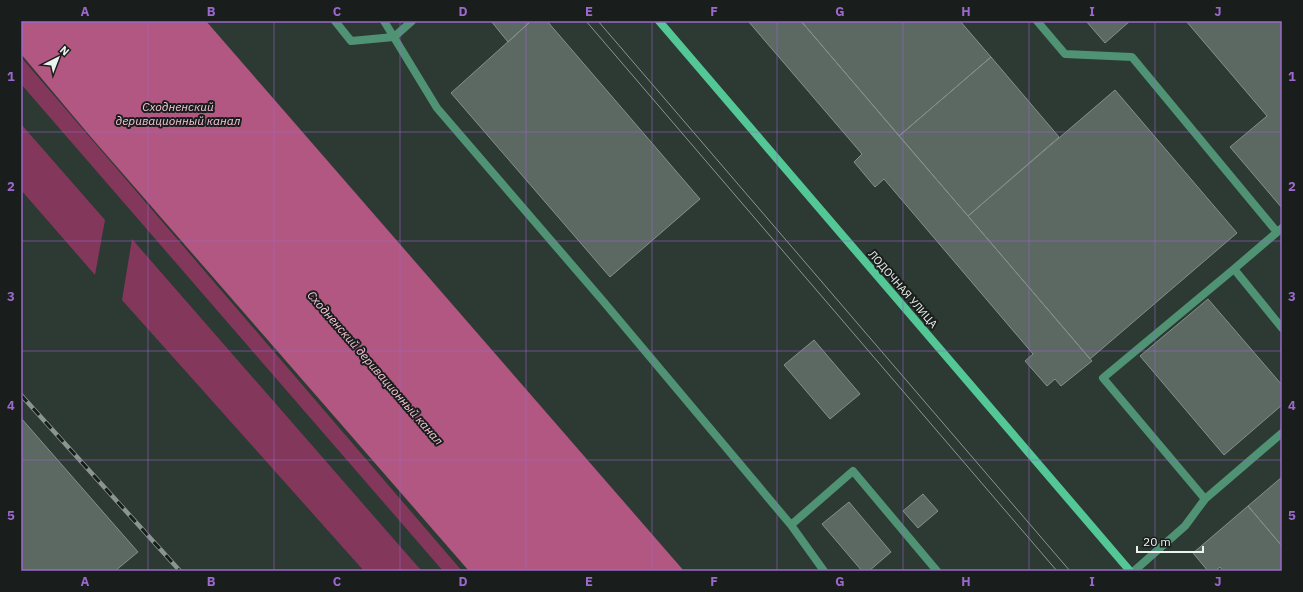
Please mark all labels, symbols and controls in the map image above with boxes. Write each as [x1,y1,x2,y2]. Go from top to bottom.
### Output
text: A [81,3,90,20]
text: B [207,3,216,20]
text: C [333,3,342,20]
text: D [458,3,468,20]
text: E [585,3,593,20]
text: F [710,3,718,20]
text: G [835,3,845,20]
text: H [961,3,971,20]
text: I [1089,3,1095,20]
text: J [1214,3,1222,20]
north arrow [38,38,78,78]
text: N [57,43,72,58]
text: 1 [7,68,15,85]
text: 1 [1288,68,1296,85]
water label: Сходненский деривационный канал [116,99,241,128]
text: 2 [7,178,15,195]
text: 2 [1288,178,1296,195]
street label: ЛОДОЧНАЯ УЛИЦА [865,247,941,331]
text: 3 [7,288,15,305]
water label: Сходненский деривационный канал [304,288,447,448]
text: 3 [1288,288,1296,305]
text: 4 [7,397,15,414]
text: 4 [1288,397,1296,414]
text: 5 [7,507,15,524]
text: 5 [1288,507,1296,524]
scale bar [1137,528,1203,554]
text: 20 m [1143,534,1171,549]
text: A [81,573,90,590]
text: B [207,573,216,590]
text: C [333,573,342,590]
text: D [458,573,468,590]
text: E [585,573,593,590]
text: F [710,573,718,590]
text: G [835,573,845,590]
text: H [961,573,971,590]
text: I [1089,573,1095,590]
text: J [1214,573,1222,590]

